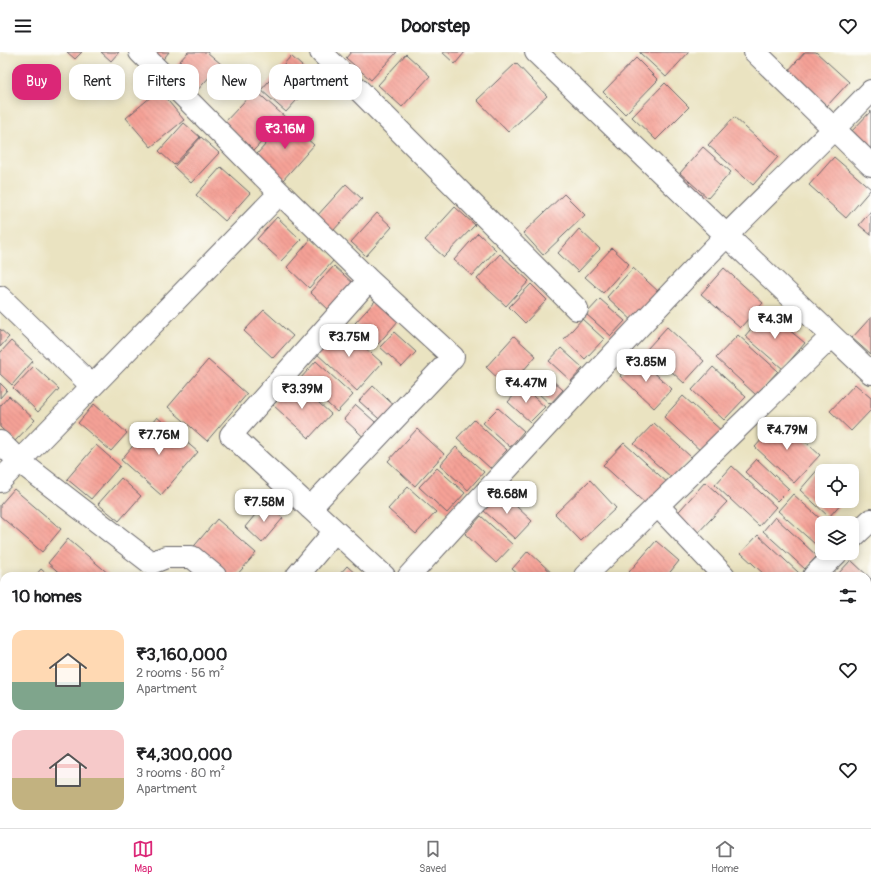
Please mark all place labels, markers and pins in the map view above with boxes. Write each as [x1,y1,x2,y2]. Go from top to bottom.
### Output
pin: ₹3.16M [252,116,318,150]
pin: ₹4.3M [747,306,803,340]
pin: ₹3.75M [316,324,382,358]
pin: ₹3.85M [613,349,679,383]
pin: ₹4.47M [493,370,559,404]
pin: ₹3.39M [269,376,335,410]
pin: ₹4.79M [754,417,820,451]
pin: ₹7.76M [126,422,192,456]
pin: ₹8.68M [474,481,540,515]
pin: ₹7.58M [231,489,297,523]

